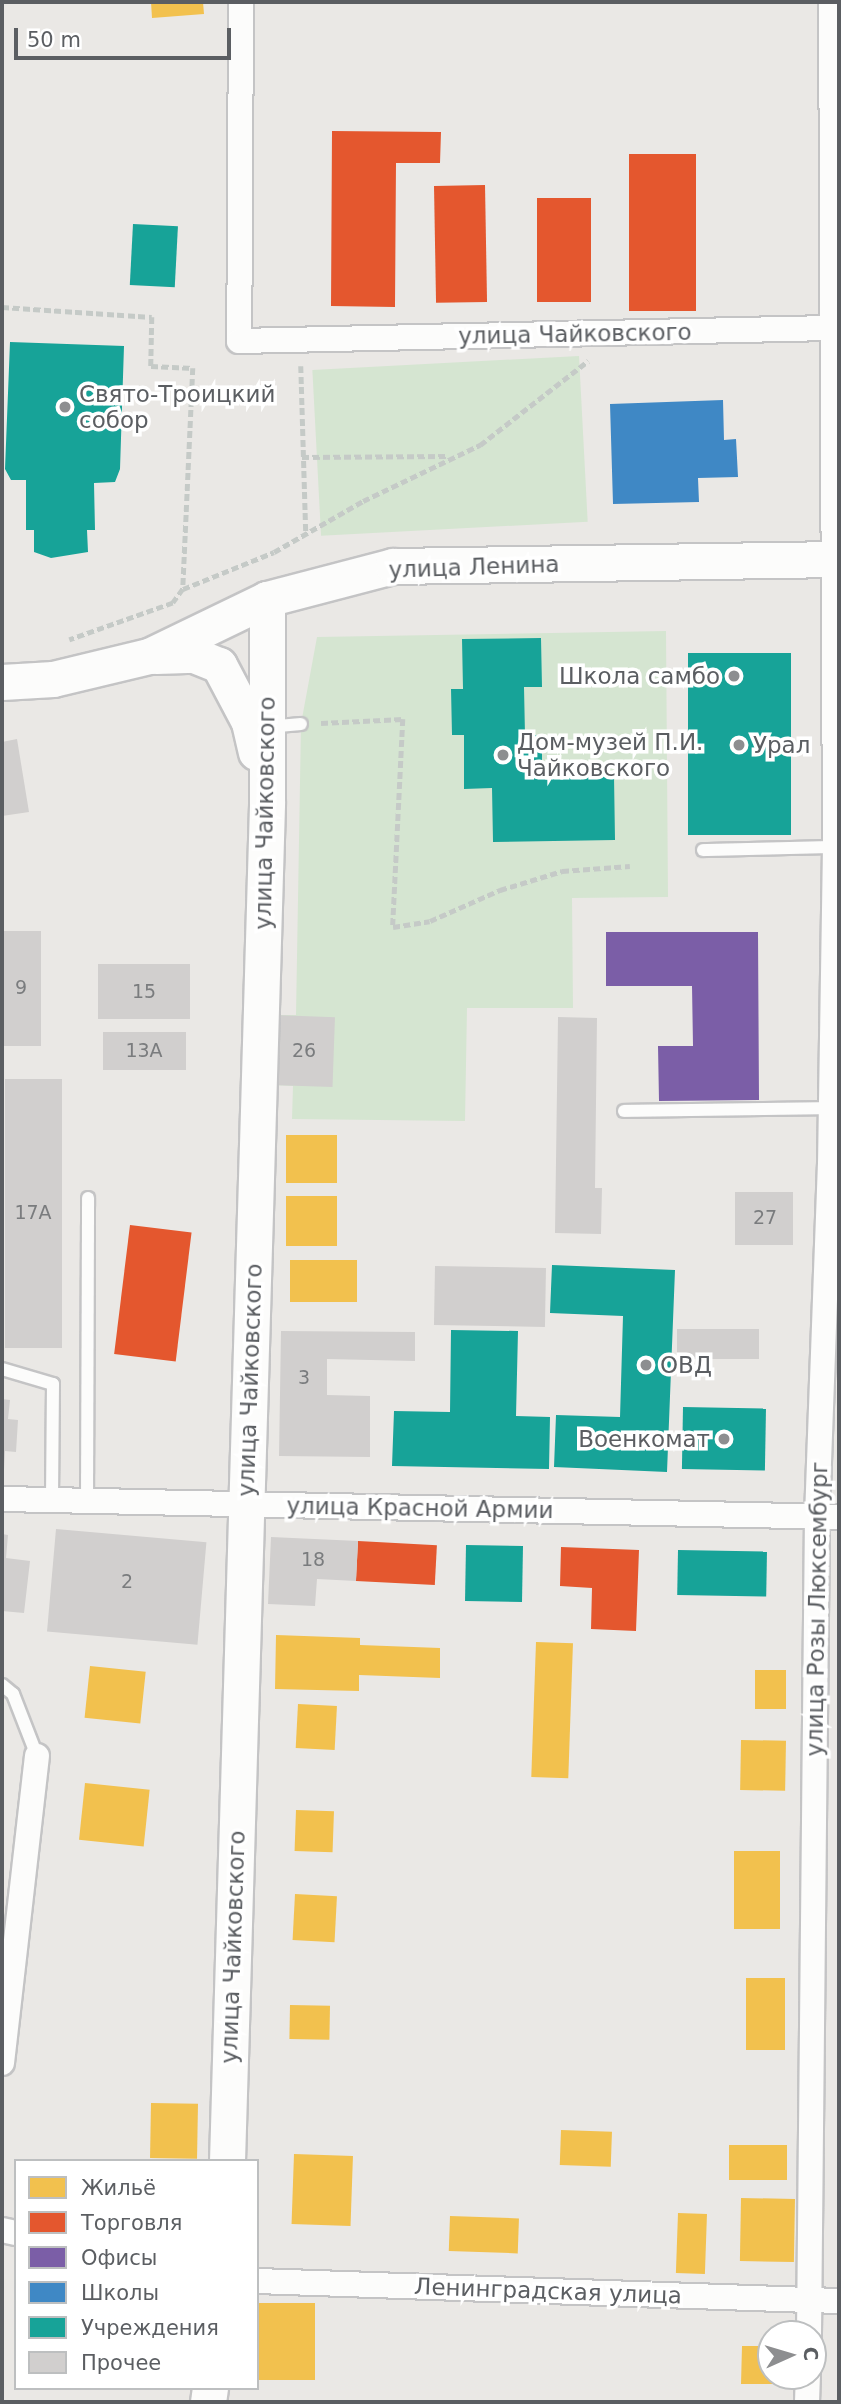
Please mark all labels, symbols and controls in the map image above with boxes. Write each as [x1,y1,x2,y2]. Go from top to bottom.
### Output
scale bar [18,14,234,58]
text: 50 m [27,28,81,52]
street label: улица Чайковского [458,318,692,350]
place label: Свято-Троицкий собор [79,380,275,434]
marker: Свято-Троицкий собор [57,399,73,415]
street label: улица Ленина [388,550,560,584]
place label: Школа самбо [559,662,720,690]
marker: Школа самбо [726,668,742,684]
street label: улица Чайковского [249,696,281,930]
place label: Дом-музей П.И. Чайковского [517,728,703,782]
place label: Урал [753,731,810,759]
marker: Урал [731,737,747,753]
marker: Дом-музей П.И. Чайковского [495,747,511,763]
house number: 9 [15,977,27,999]
house number: 15 [132,981,156,1003]
house number: 13А [125,1040,163,1062]
house number: 26 [292,1040,316,1062]
house number: 17А [14,1202,52,1224]
house number: 27 [753,1207,777,1229]
street label: улица Чайковского [232,1263,268,1497]
place label: ОВД [660,1351,712,1379]
marker: ОВД [638,1357,654,1373]
house number: 3 [298,1367,310,1389]
place label: Военкомат [578,1425,710,1453]
marker: Военкомат [716,1431,732,1447]
street label: улица Розы Люксембург [801,1461,833,1757]
street label: улица Красной Армии [286,1492,554,1524]
house number: 18 [301,1549,325,1571]
house number: 2 [121,1571,133,1593]
street label: улица Чайковского [215,1830,251,2064]
legend [14,2159,259,2390]
text: Жильё [81,2176,156,2200]
text: Торговля [81,2211,182,2235]
text: Офисы [81,2246,157,2270]
street label: Ленинградская улица [414,2273,682,2309]
text: Школы [81,2281,159,2305]
text: Учреждения [81,2316,219,2340]
north arrow [757,2320,827,2390]
text: С [799,2346,822,2361]
text: Прочее [81,2351,161,2375]

